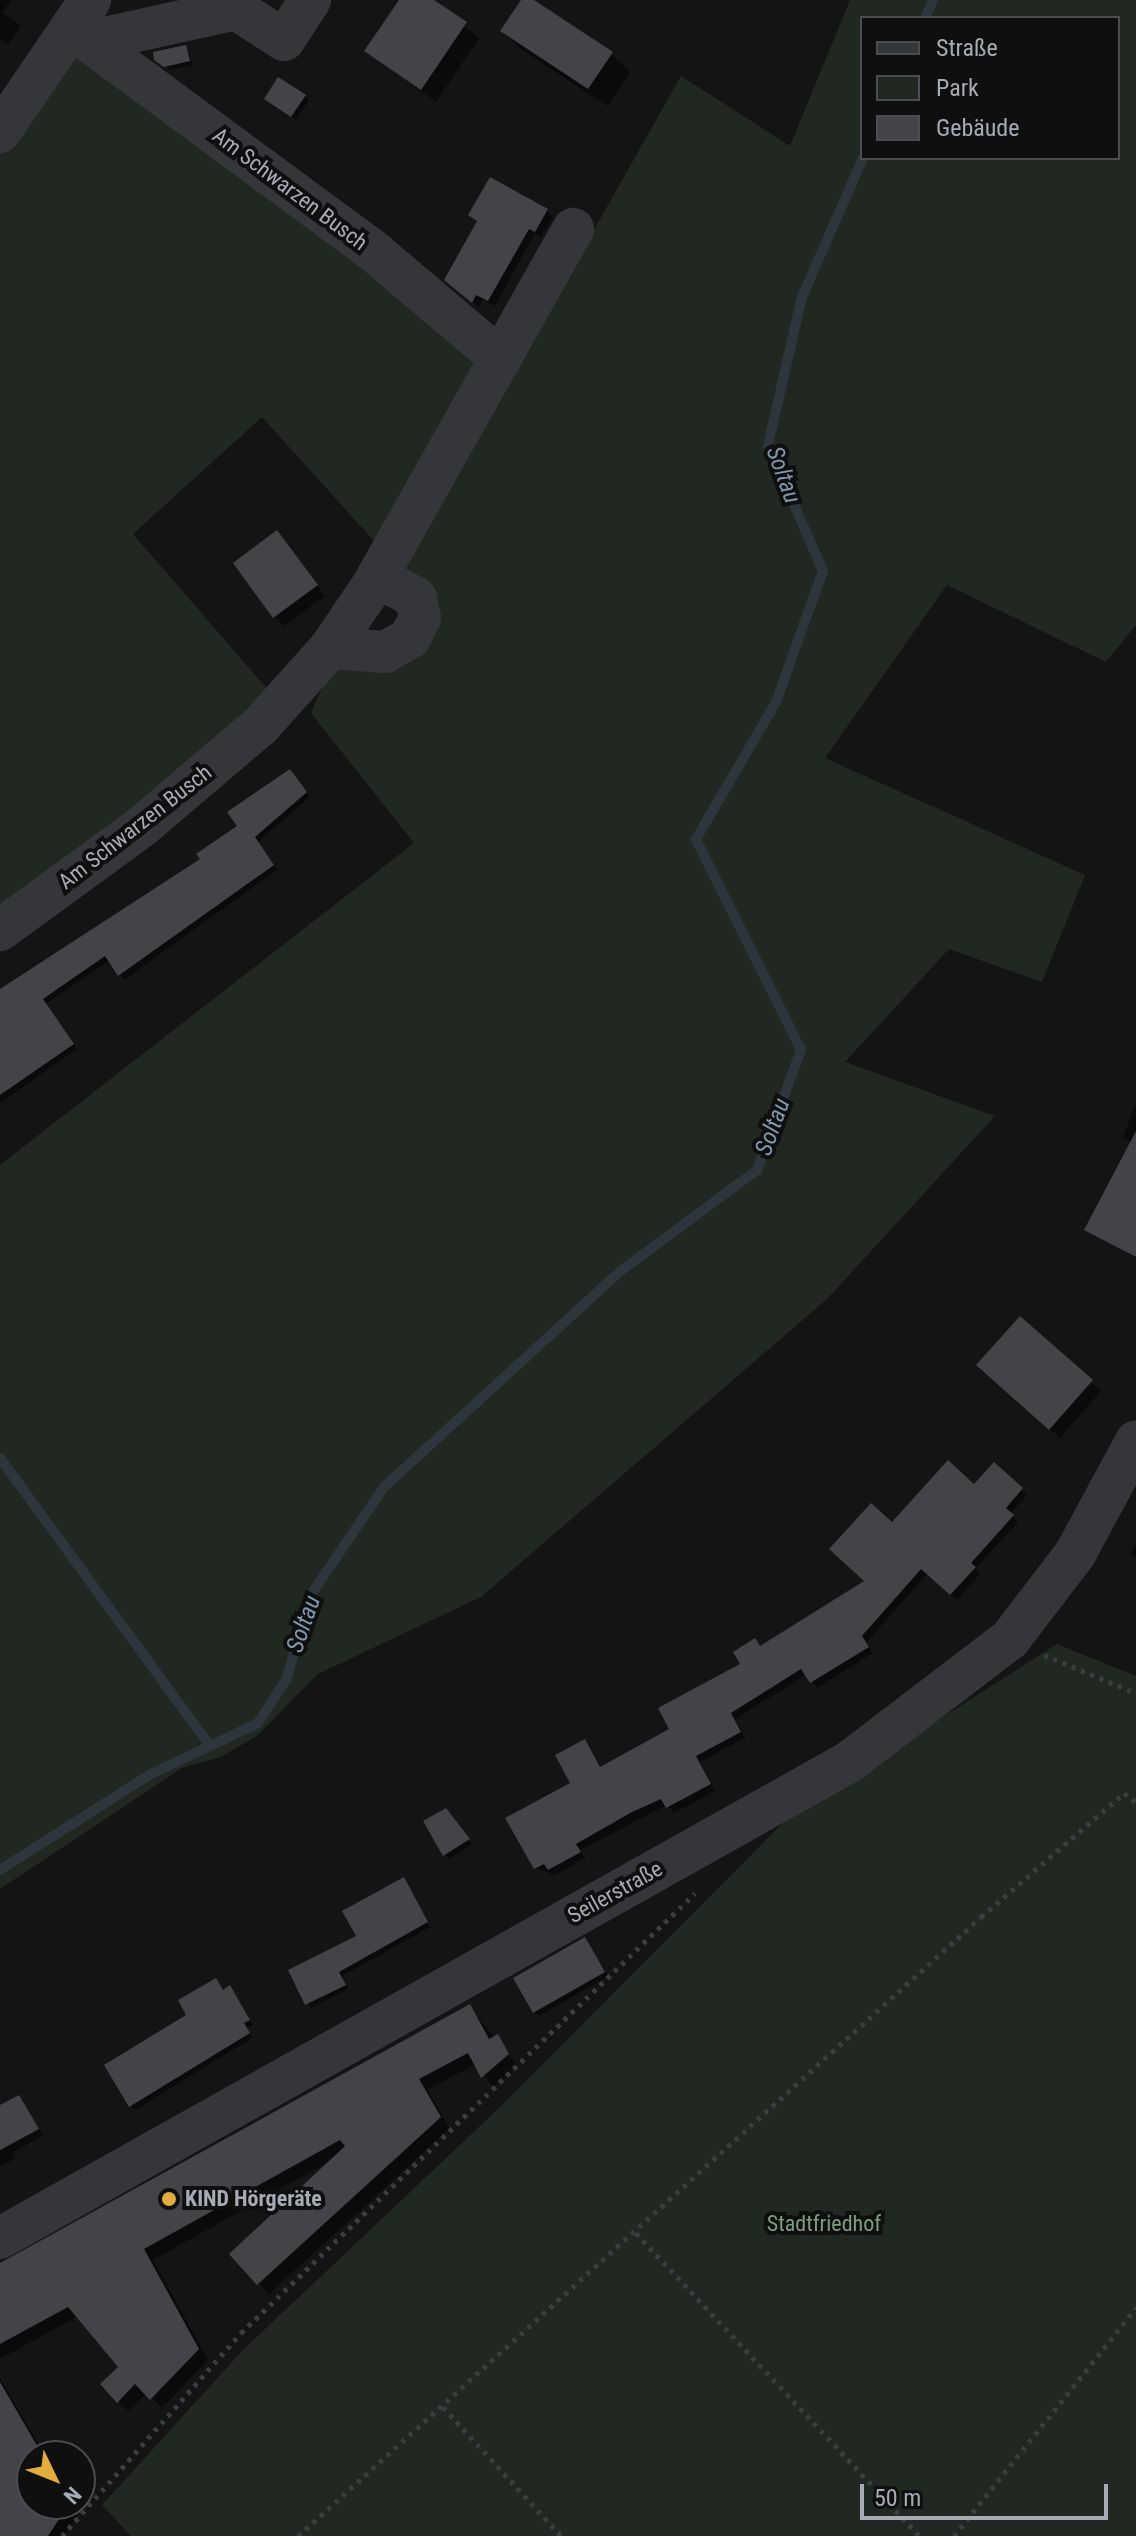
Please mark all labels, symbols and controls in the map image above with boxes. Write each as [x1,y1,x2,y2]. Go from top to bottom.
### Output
legend [860,16,1120,160]
text: Straße [936,34,998,62]
text: Park [936,74,979,102]
text: Gebäude [936,114,1020,142]
street label: Am Schwarzen Busch [207,122,373,256]
water label: Soltau [759,443,807,507]
street label: Am Schwarzen Busch [53,759,217,895]
water label: Soltau [749,1095,797,1159]
water label: Soltau [281,1592,327,1656]
street label: Seilerstraße [563,1855,667,1929]
place label: KIND Hörgeräte [185,2186,322,2212]
marker: KIND Hörgeräte [160,2190,178,2208]
park label: Stadtfriedhof [767,2211,881,2237]
north arrow [16,2440,96,2520]
scale bar [864,2468,1112,2518]
text: N [59,2482,86,2509]
text: 50 m [874,2484,921,2512]

